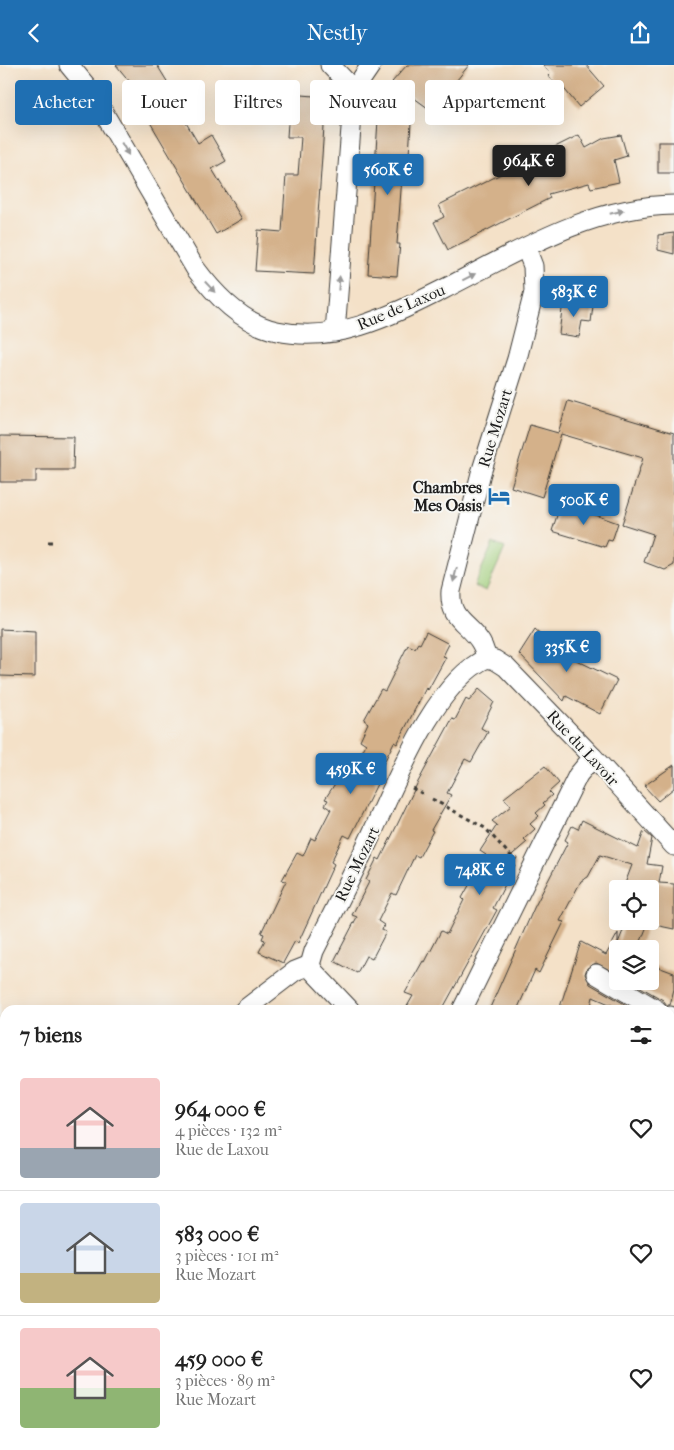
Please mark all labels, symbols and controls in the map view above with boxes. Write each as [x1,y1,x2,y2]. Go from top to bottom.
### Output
icon: back [20,19,48,47]
icon: share [626,19,654,47]
text: Nestly [307,20,367,46]
chip: Acheter [15,80,112,125]
chip: Louer [122,80,205,125]
chip: Filtres [215,80,300,125]
chip: Nouveau [310,80,415,125]
chip: Appartement [425,80,564,125]
one-way arrow [121,142,130,155]
pin: 964K € [488,145,570,187]
text: 964K € [503,151,555,170]
pin: 560K € [347,153,429,196]
text: 560K € [364,160,412,179]
one-way arrow [610,208,625,216]
one-way arrow [462,273,476,281]
one-way arrow [335,275,343,291]
pin: 583K € [533,275,615,318]
street label: Rue de Laxou [354,280,448,334]
one-way arrow [204,281,216,293]
text: 583K € [551,282,597,301]
street label: Rue Mozart [474,386,516,470]
place label: Chambres Mes Oasis [413,478,482,515]
hotel icon: Chambres Mes Oasis [486,483,512,509]
pin: 500K € [543,483,625,526]
text: 500K € [559,490,609,509]
one-way arrow [451,567,459,582]
pin: 335K € [526,631,608,673]
text: 335K € [545,637,589,656]
street label: Rue du Lavoir [543,706,623,790]
pin: 459K € [310,753,392,795]
text: 459K € [327,759,375,778]
street label: Rue Mozart [331,823,383,905]
pin: 748K € [439,853,521,896]
text: 748K € [455,860,505,879]
map controls [609,880,659,990]
button: locate [609,880,659,930]
button: layers [609,940,659,990]
icon: filters [627,1021,655,1049]
text: 7 biens [20,1023,82,1047]
text: 964 000 € [175,1097,266,1121]
icon: home [60,1098,120,1158]
icon: heart [627,1114,655,1142]
text: 4 pièces · 132 m² [175,1121,282,1140]
text: Rue de Laxou [175,1140,269,1159]
text: 583 000 € [175,1222,259,1246]
icon: home [60,1223,120,1283]
icon: heart [627,1239,655,1267]
text: 3 pièces · 101 m² [175,1246,278,1265]
text: Rue Mozart [175,1265,256,1284]
text: 459 000 € [175,1347,263,1371]
icon: home [60,1348,120,1408]
icon: heart [627,1364,655,1392]
text: 3 pièces · 89 m² [175,1371,275,1390]
text: Rue Mozart [175,1390,256,1409]

